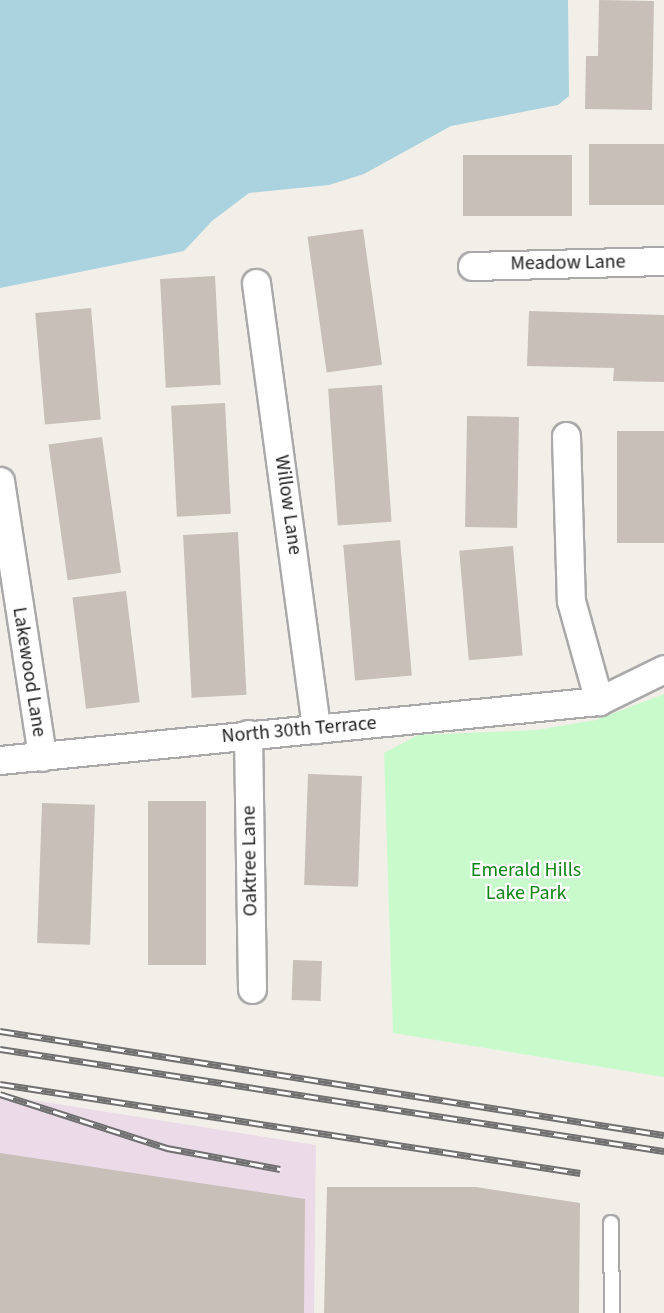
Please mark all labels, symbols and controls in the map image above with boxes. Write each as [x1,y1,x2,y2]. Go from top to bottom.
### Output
street label: Meadow Lane [510,250,626,276]
street label: Willow Lane [269,453,307,557]
street label: Lakewood Lane [7,605,51,739]
street label: North 30th Terrace [221,711,377,749]
street label: Oaktree Lane [237,805,263,917]
park label: Emerald Hills Lake Park [471,858,581,905]

